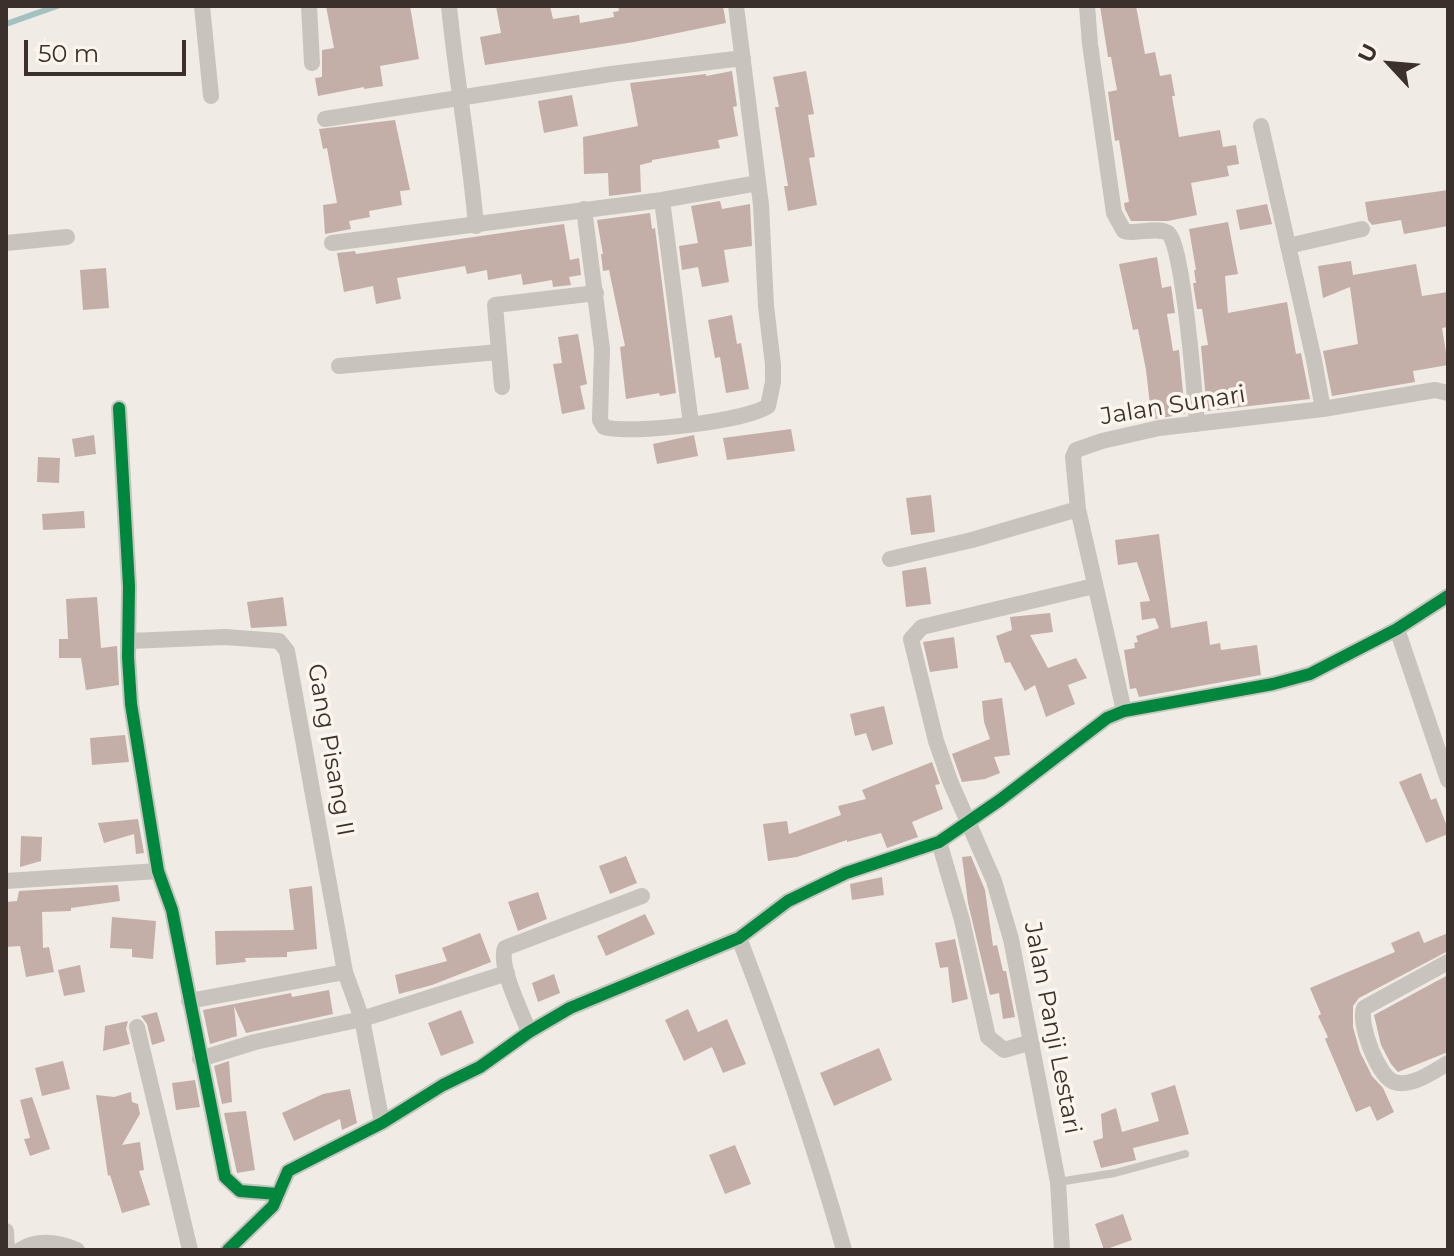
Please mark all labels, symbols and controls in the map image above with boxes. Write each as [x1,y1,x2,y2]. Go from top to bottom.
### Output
scale bar [28,24,190,74]
north arrow [1350,24,1430,104]
text: 50 m [38,39,99,68]
text: U [1352,40,1384,67]
street label: Jalan Sunari [1098,380,1248,432]
street label: Gang Pisang II [301,661,359,839]
street label: Jalan Panji Lestari [1017,920,1087,1136]

